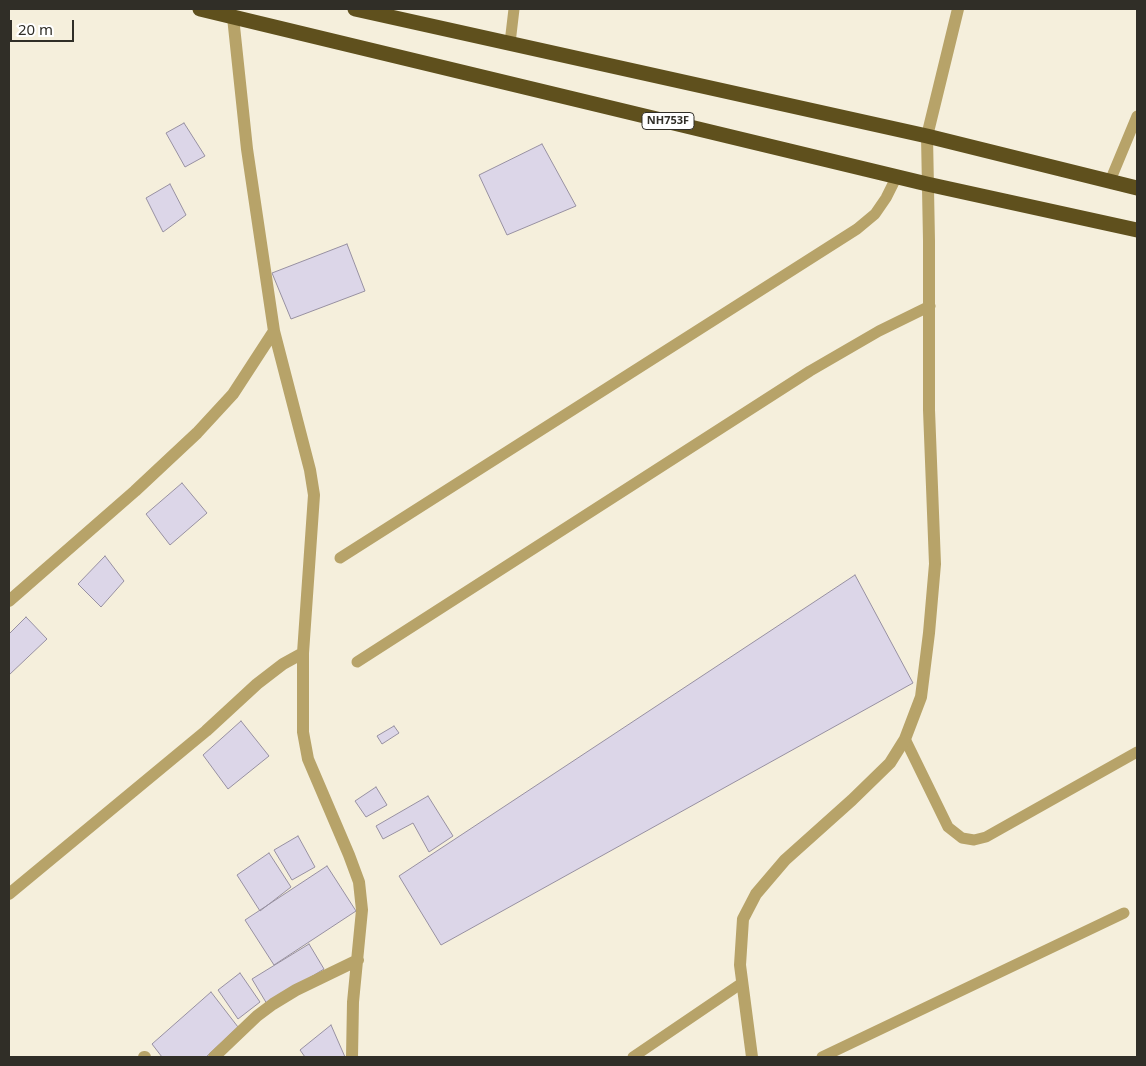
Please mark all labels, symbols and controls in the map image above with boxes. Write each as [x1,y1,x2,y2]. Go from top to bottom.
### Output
scale bar [12,10,76,42]
text: 20 m [18,19,53,39]
road number: NH753F [642,112,694,130]

